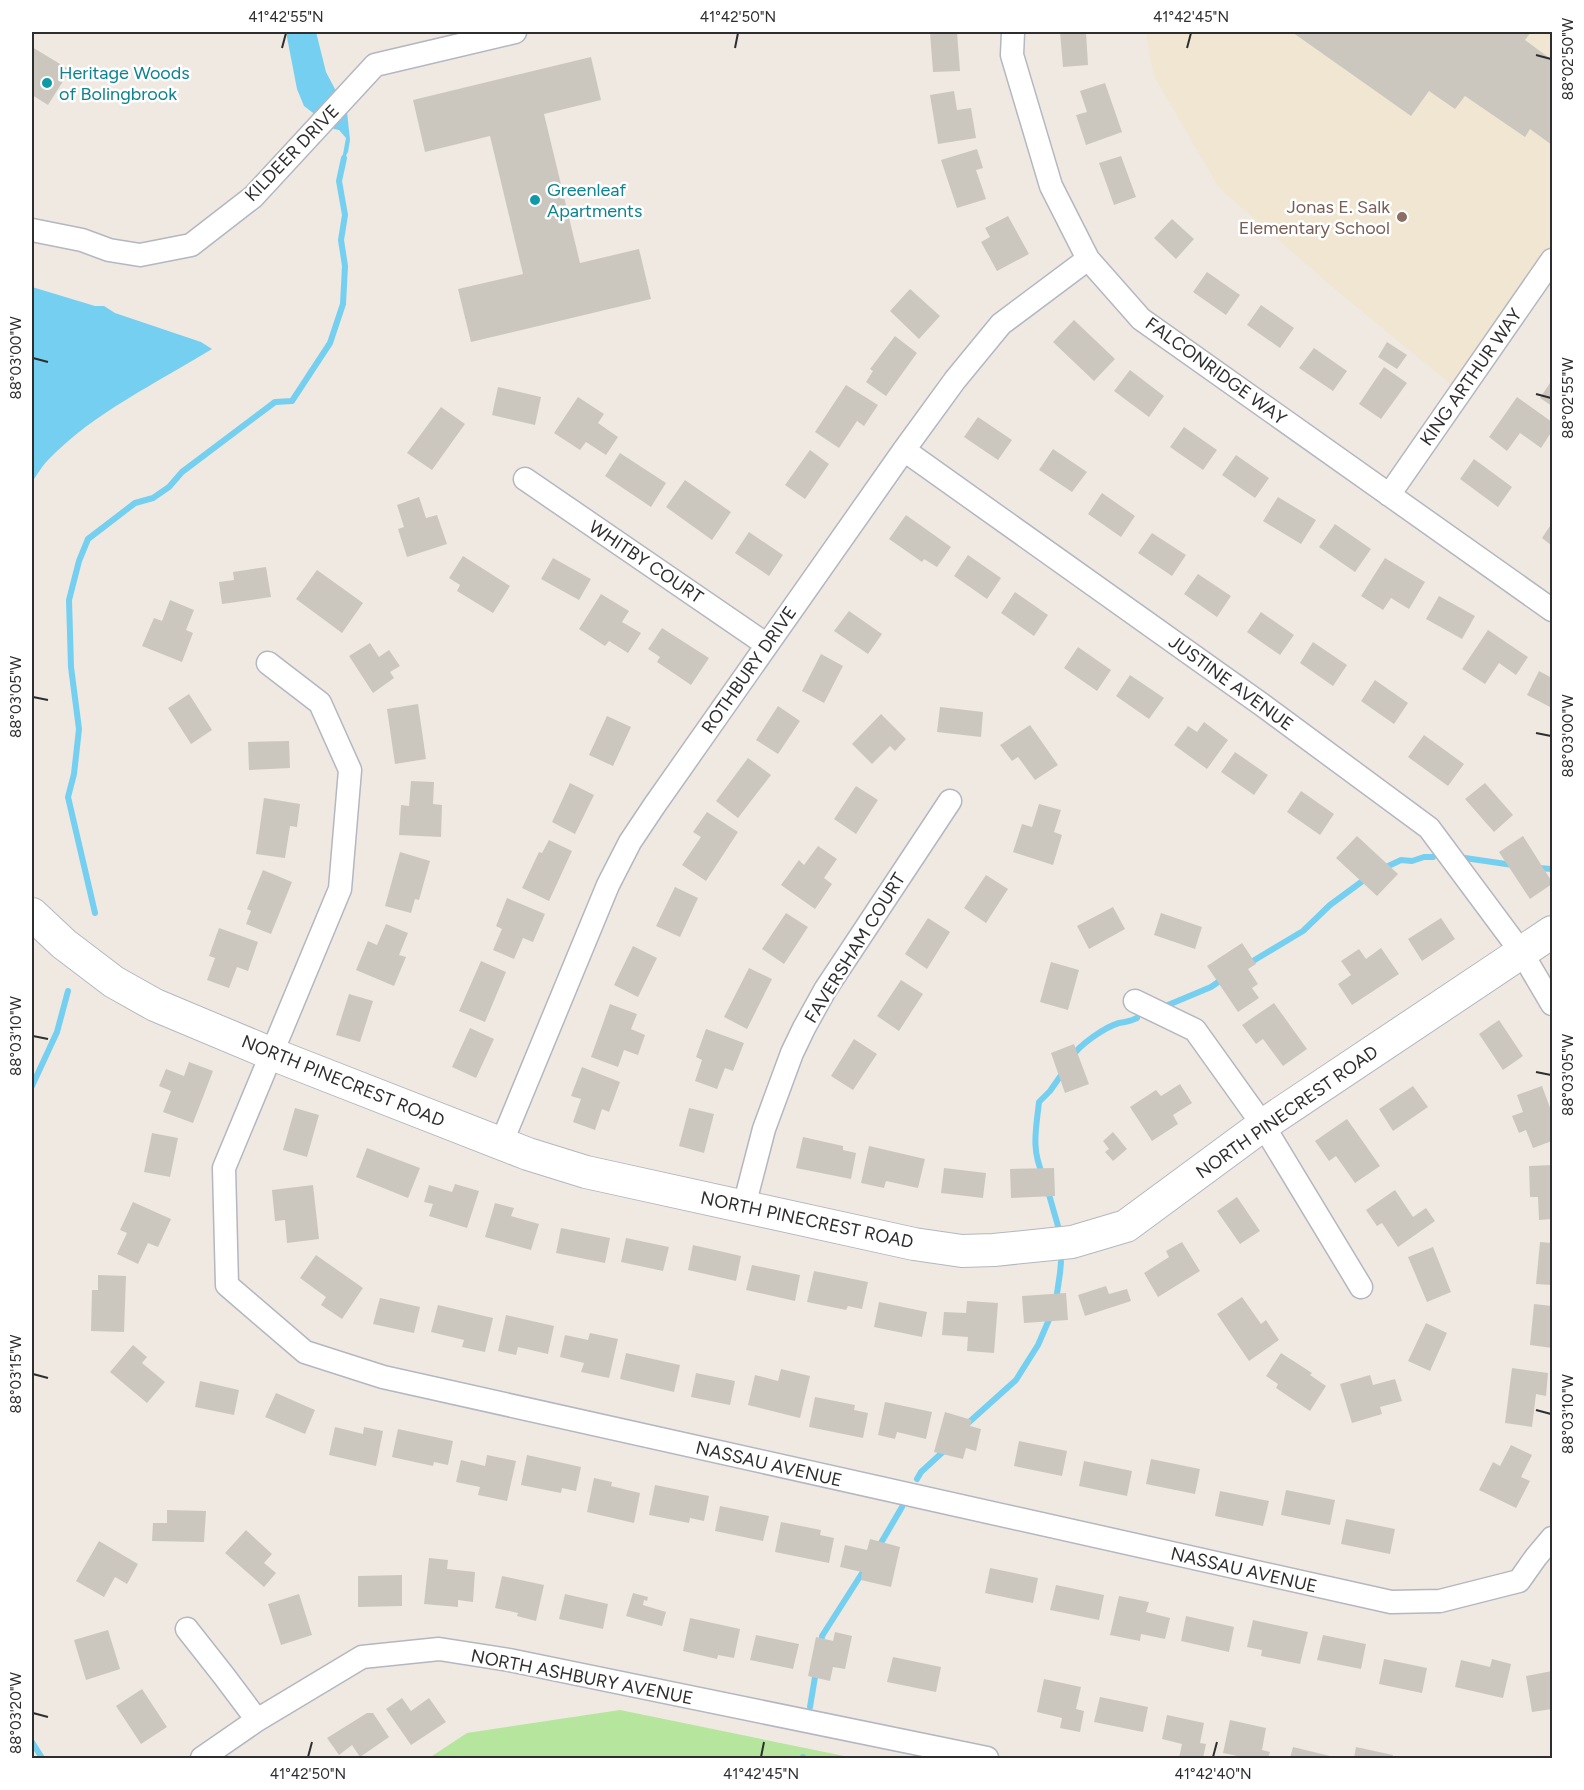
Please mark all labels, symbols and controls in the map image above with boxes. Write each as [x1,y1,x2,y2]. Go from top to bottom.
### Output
text: 41°42'55"N [248,8,324,26]
text: 41°42'50"N [700,8,776,26]
text: 41°42'45"N [1153,8,1229,26]
text: 88°02'50"W [1559,17,1577,100]
place label: Heritage Woods of Bolingbrook [59,62,190,105]
marker: Heritage Woods of Bolingbrook [40,76,54,90]
street label: KILDEER DRIVE [240,100,344,206]
place label: Greenleaf Apartments [547,179,642,222]
marker: Greenleaf Apartments [528,193,542,207]
place label: Jonas E. Salk Elementary School [1239,196,1390,239]
marker: Jonas E. Salk Elementary School [1395,210,1409,224]
street label: KING ARTHUR WAY [1415,304,1527,450]
street label: FALCONRIDGE WAY [1141,312,1291,430]
text: 88°03'00"W [7,316,25,400]
text: 88°02'55"W [1559,357,1577,439]
street label: WHITBY COURT [585,516,707,608]
street label: ROTHBURY DRIVE [697,602,801,738]
street label: JUSTINE AVENUE [1164,630,1298,736]
text: 88°03'05"W [7,655,25,738]
text: 88°03'00"W [1559,694,1577,778]
street label: FAVERSHAM COURT [800,869,910,1027]
text: 88°03'10"W [7,996,25,1076]
street label: NORTH PINECREST ROAD [238,1030,448,1132]
text: 88°03'05"W [1559,1033,1577,1116]
street label: NORTH PINECREST ROAD [1192,1041,1382,1183]
street label: NORTH PINECREST ROAD [699,1187,915,1253]
text: 88°03'15"W [7,1334,25,1413]
text: 88°03'10"W [1559,1374,1577,1454]
street label: NASSAU AVENUE [694,1436,844,1492]
street label: NASSAU AVENUE [1169,1542,1319,1598]
street label: NORTH ASHBURY AVENUE [469,1645,695,1709]
text: 88°03'20"W [7,1671,25,1754]
text: 41°42'50"N [270,1765,346,1783]
text: 41°42'45"N [723,1765,799,1783]
text: 41°42'40"N [1174,1765,1252,1783]

